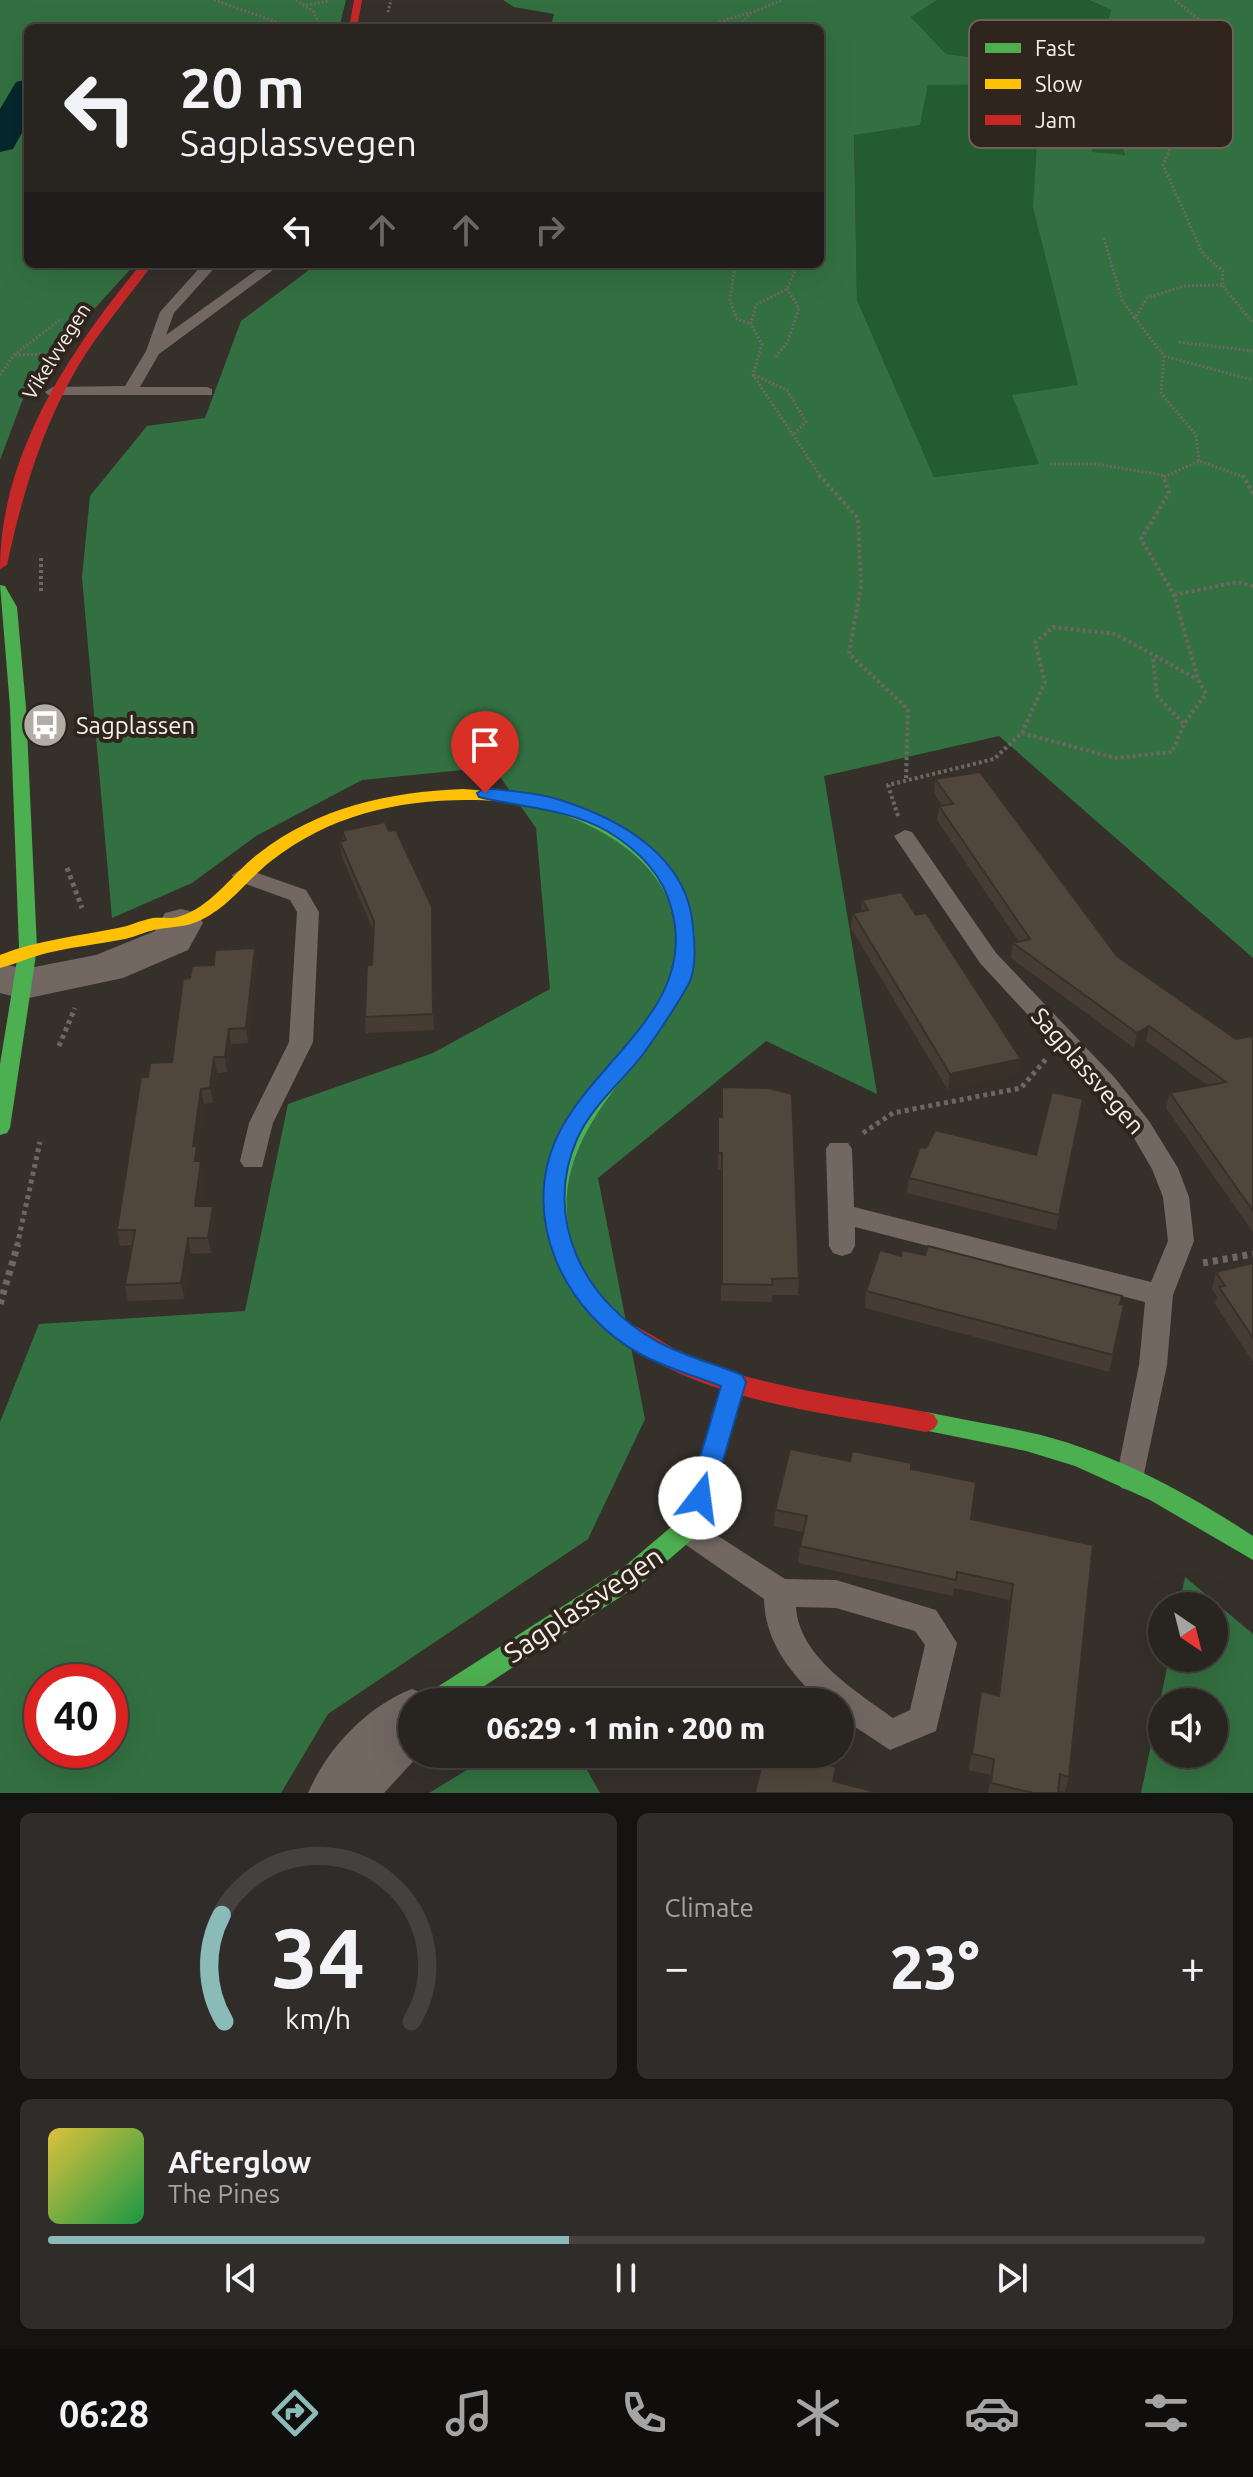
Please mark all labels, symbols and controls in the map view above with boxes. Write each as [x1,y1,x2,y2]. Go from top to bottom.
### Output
legend [969,20,1233,148]
text: Fast [1035,35,1076,60]
icon: left [48,56,152,160]
text: 20 m [180,56,305,119]
text: Slow [1035,71,1082,96]
text: Jam [1035,107,1076,132]
text: Sagplassvegen [180,122,417,163]
icon: left [276,208,320,252]
icon: ahead [360,208,404,252]
icon: ahead [444,208,488,252]
icon: right [528,208,572,252]
street label: Vikelvvegen [17,299,95,403]
bus stop icon: Sagplassen [21,701,69,749]
pin [451,711,519,793]
place label: Sagplassen [76,712,195,739]
icon: arrive [463,723,507,767]
street label: Sagplassvegen [1026,1003,1150,1139]
position arrow [658,1456,742,1540]
street label: Sagplassvegen [498,1540,668,1668]
north arrow [1148,1592,1228,1672]
map controls [1148,1592,1228,1768]
speed limit sign: 40 [24,1664,128,1768]
button: sound [1148,1688,1228,1768]
text: 06:29 · 1 min · 200 m [487,1711,765,1745]
text: Climate [665,1893,754,1922]
text: 34 [271,1910,365,2004]
text: 23° [890,1933,979,2000]
text: − [665,1942,689,1991]
text: + [1180,1942,1205,1991]
text: km/h [285,2002,351,2034]
text: Afterglow [168,2145,311,2179]
text: The Pines [168,2179,280,2208]
icon: previous [219,2256,263,2300]
icon: pause [604,2256,648,2300]
icon: next [990,2256,1034,2300]
icon: directions [267,2385,323,2441]
icon: music [441,2385,497,2441]
icon: phone [616,2385,672,2441]
icon: climate [790,2385,846,2441]
icon: car [964,2385,1020,2441]
icon: filters [1138,2385,1194,2441]
text: 06:28 [59,2393,149,2434]

